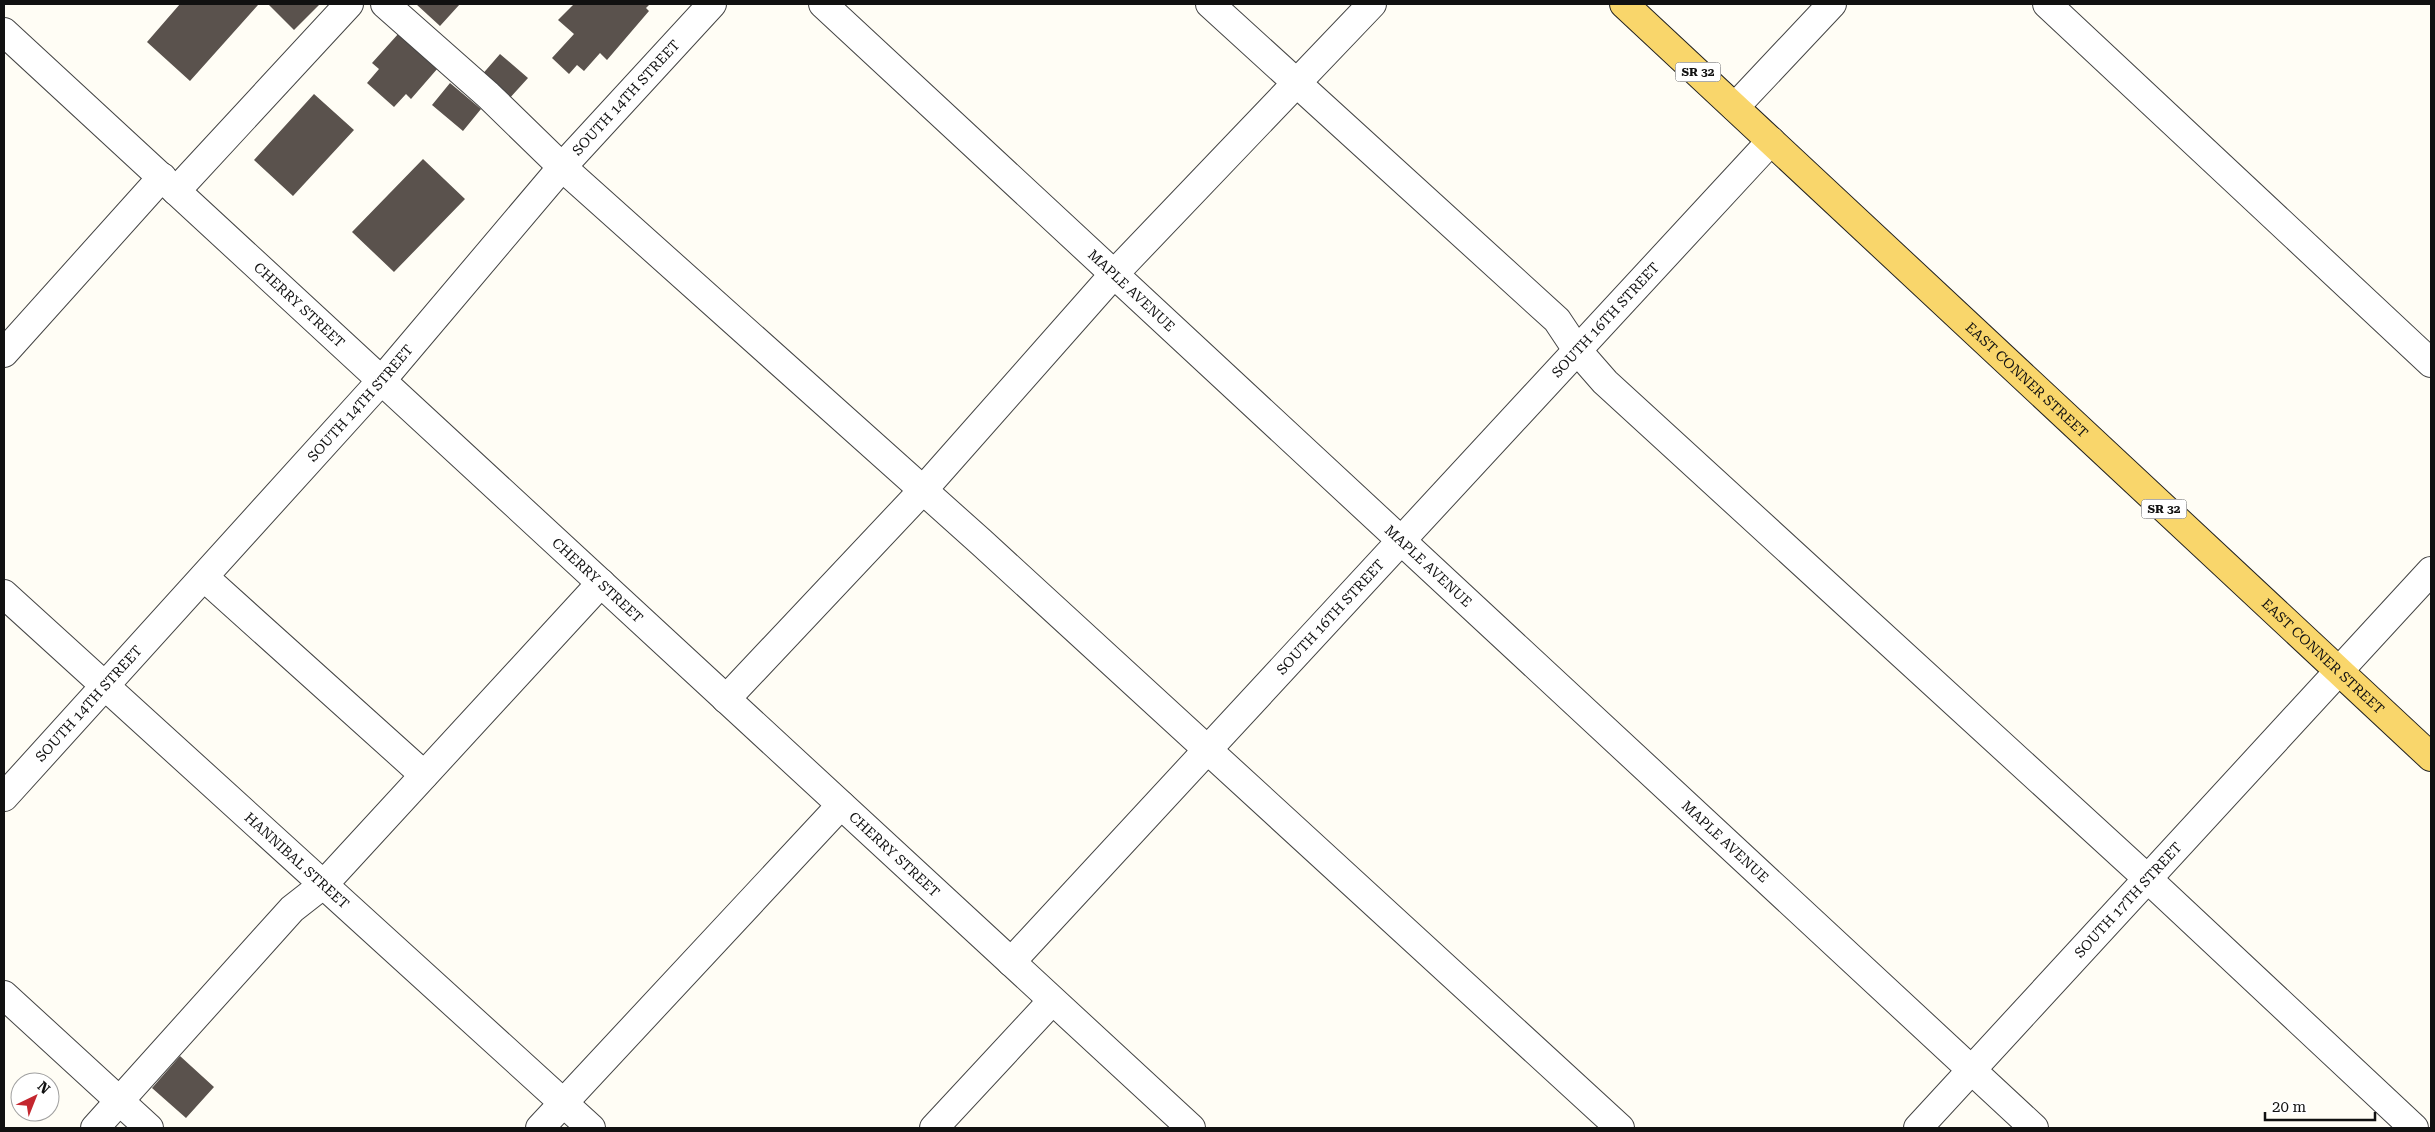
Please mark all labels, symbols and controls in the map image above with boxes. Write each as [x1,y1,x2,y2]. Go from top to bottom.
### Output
street label: SOUTH 14TH STREET [569,37,683,158]
road number: SR 32 [1676,62,1720,82]
street label: MAPLE AVENUE [1085,246,1178,335]
street label: CHERRY STREET [251,259,348,350]
street label: SOUTH 16TH STREET [1548,259,1662,381]
street label: EAST CONNER STREET [1962,319,2091,441]
street label: SOUTH 14TH STREET [304,342,416,465]
road number: SR 32 [2142,499,2186,518]
street label: MAPLE AVENUE [1382,522,1475,610]
street label: CHERRY STREET [549,534,646,626]
street label: SOUTH 16TH STREET [1273,556,1387,678]
street label: EAST CONNER STREET [2259,595,2387,717]
street label: SOUTH 14TH STREET [32,642,145,765]
street label: MAPLE AVENUE [1679,797,1772,886]
street label: CHERRY STREET [846,808,943,900]
street label: HANNIBAL STREET [242,809,352,912]
street label: SOUTH 17TH STREET [2071,839,2185,961]
north arrow [10,1072,60,1122]
text: N [34,1078,53,1097]
scale bar [2265,1090,2375,1122]
text: 20 m [2272,1098,2307,1116]

